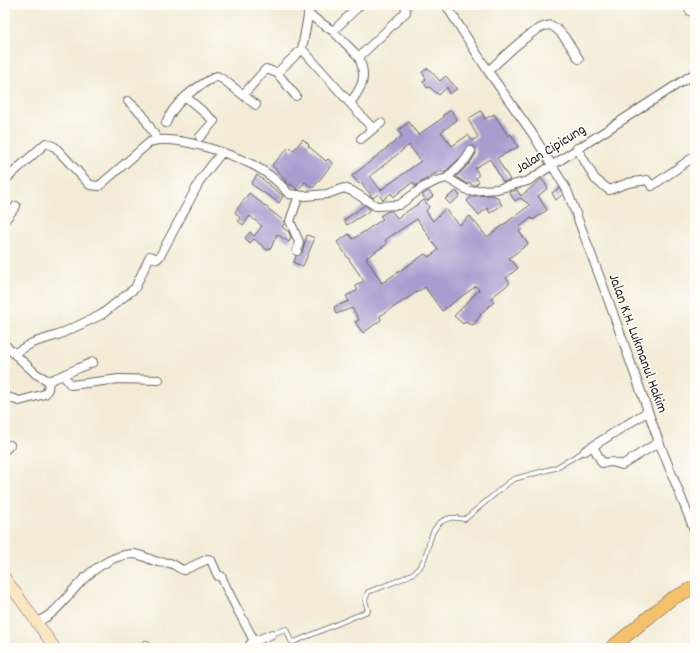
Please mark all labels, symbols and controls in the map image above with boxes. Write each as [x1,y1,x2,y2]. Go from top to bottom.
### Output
street label: Jalan Cipicung [512,119,591,180]
street label: Jalan K.H. Lukmanul Hakim [602,271,673,416]

